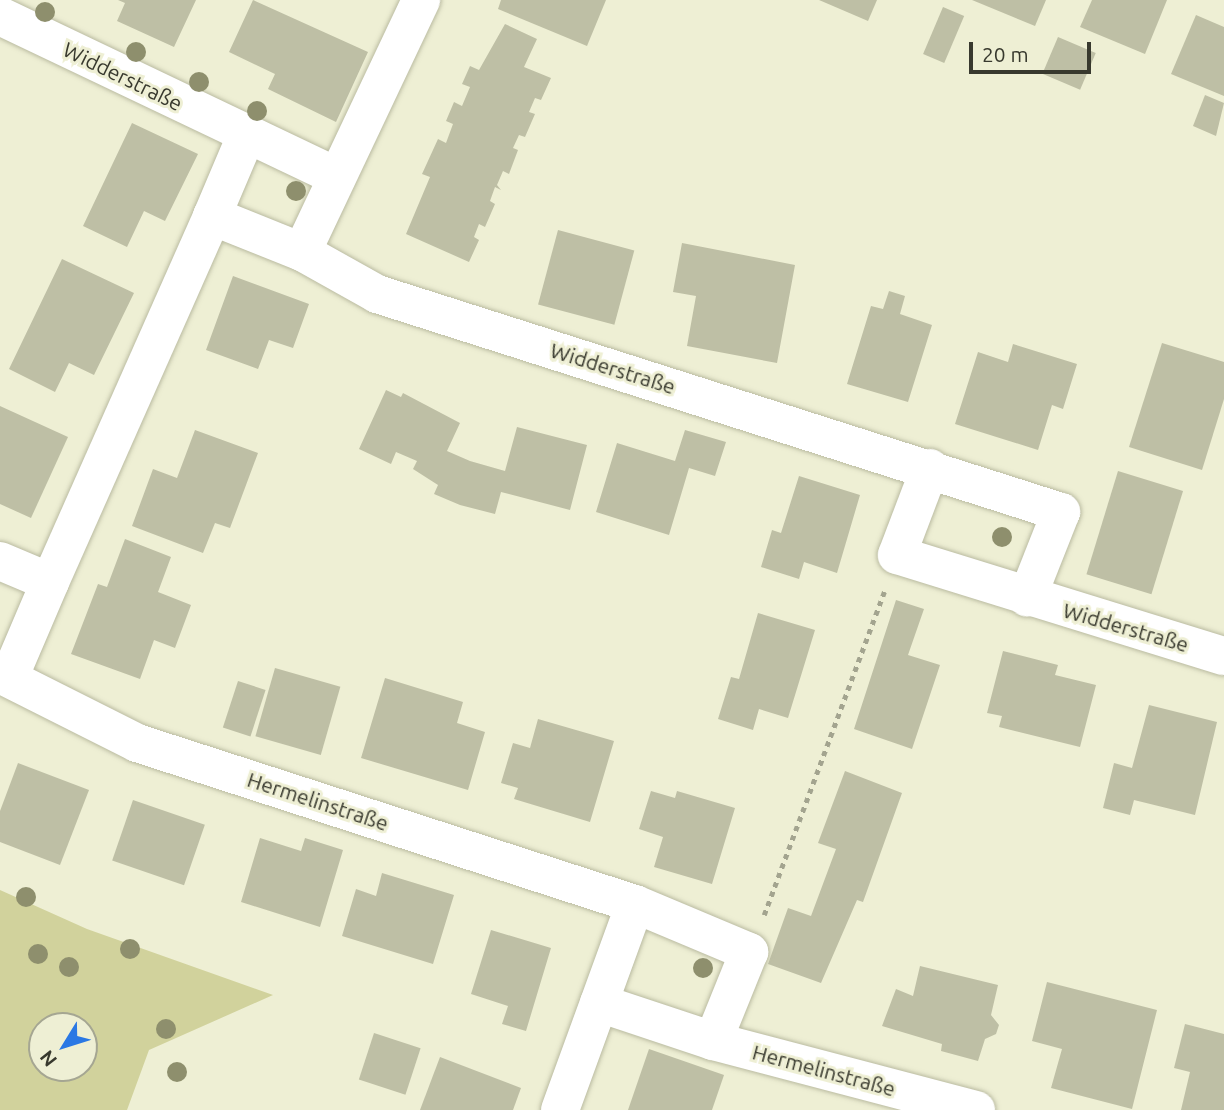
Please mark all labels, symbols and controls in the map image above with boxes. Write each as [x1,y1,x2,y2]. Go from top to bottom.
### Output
scale bar [972,28,1094,72]
street label: Widderstraße [59,36,187,116]
text: 20 m [982,42,1029,66]
street label: Widderstraße [547,337,679,399]
street label: Widderstraße [1060,597,1192,657]
street label: Hermelinstraße [244,766,392,836]
north arrow [28,1012,98,1082]
street label: Hermelinstraße [750,1039,898,1101]
text: N [35,1046,61,1071]

